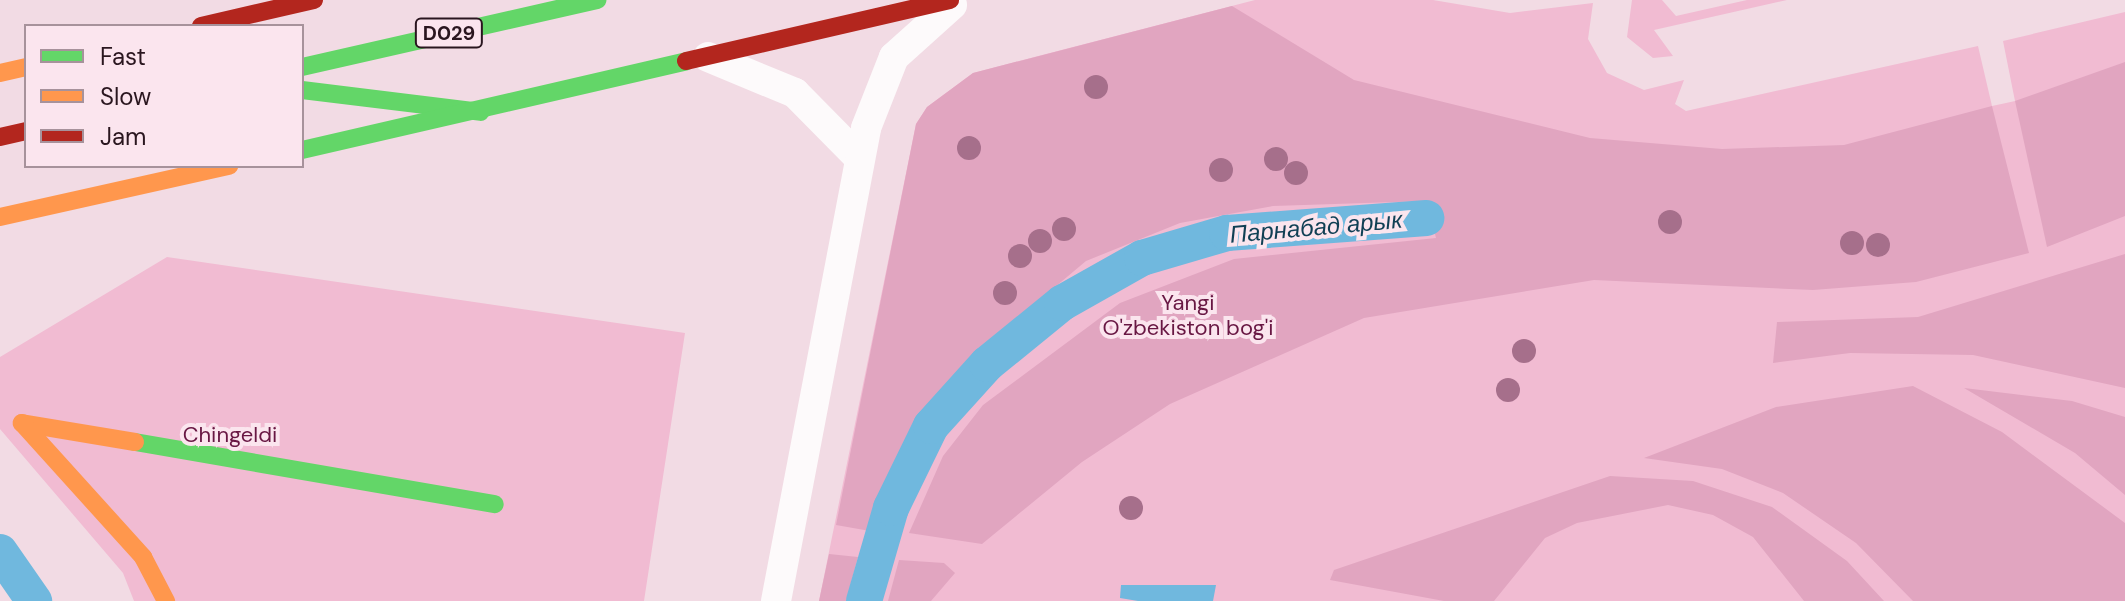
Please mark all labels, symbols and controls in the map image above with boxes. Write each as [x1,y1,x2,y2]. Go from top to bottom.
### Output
road number: D029 [413,17,485,49]
legend [24,24,304,168]
text: Fast [100,41,146,72]
text: Slow [100,81,151,112]
text: Jam [100,121,146,152]
water label: Парнабад арык [1228,205,1404,249]
park label: Yangi O'zbekiston bog'i [1102,289,1274,340]
park label: Chingeldi [183,422,277,448]

